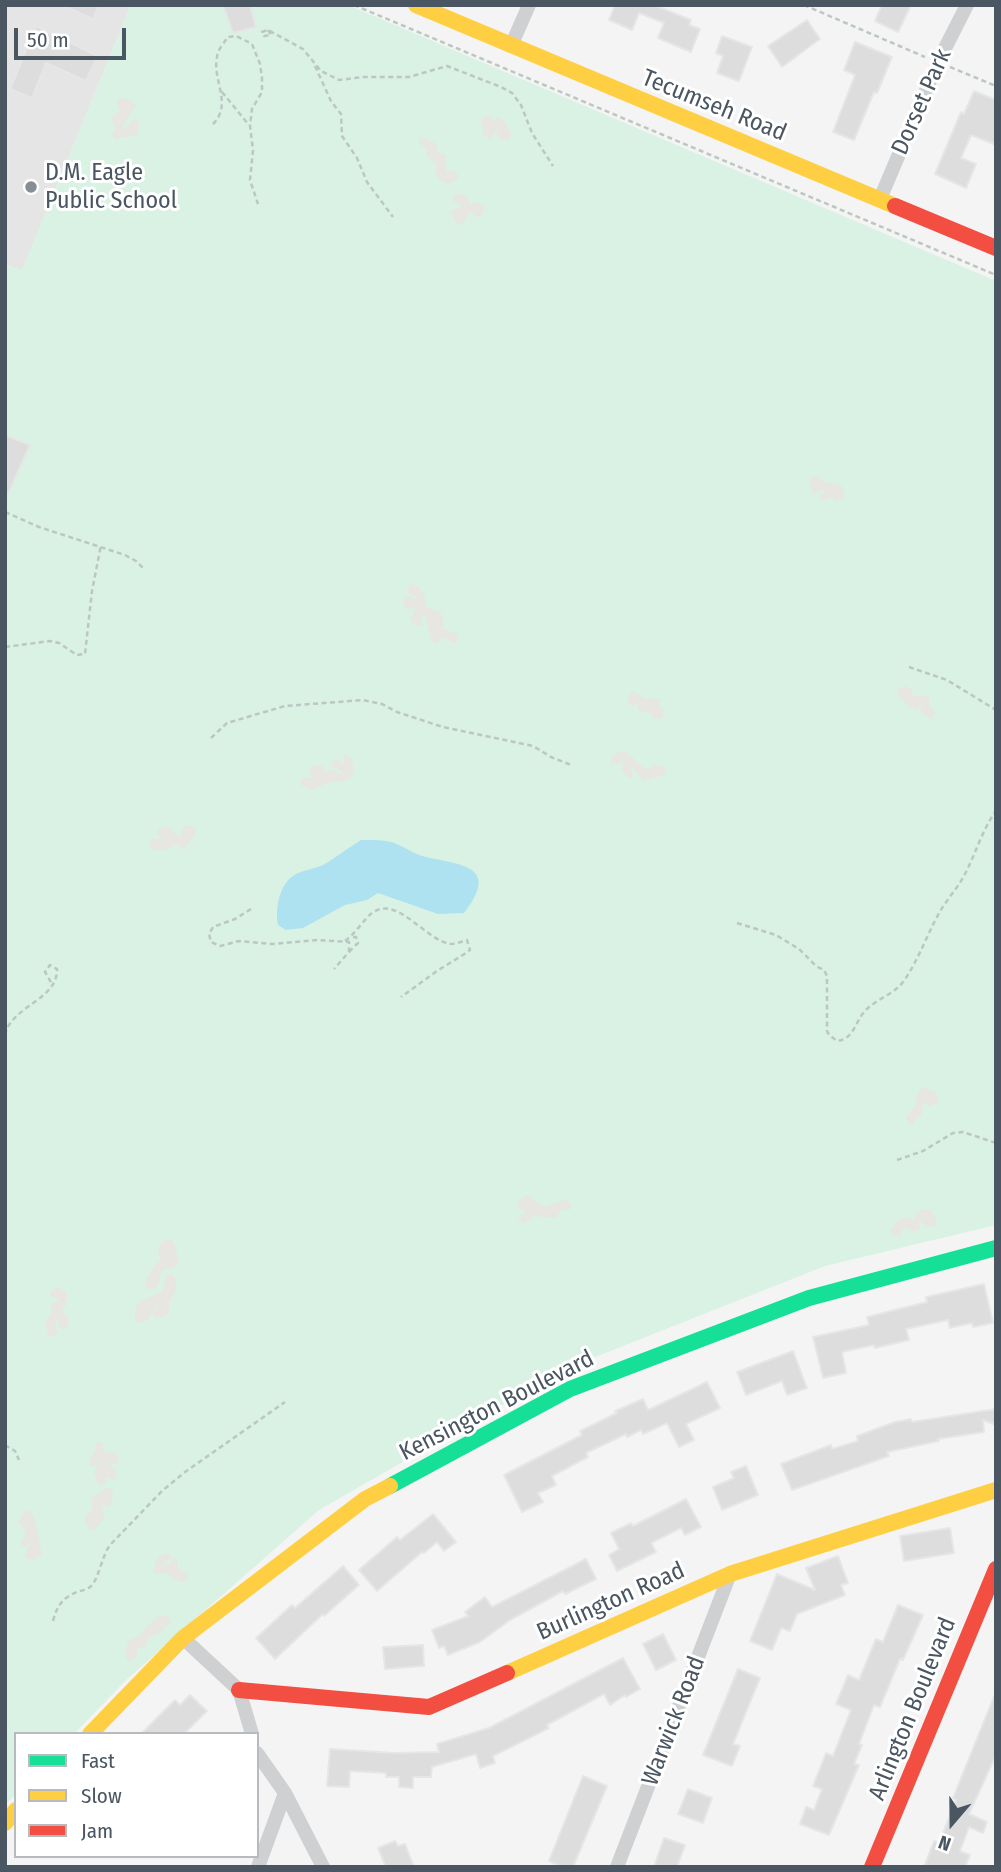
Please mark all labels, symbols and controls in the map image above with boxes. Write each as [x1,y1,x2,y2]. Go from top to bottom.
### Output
scale bar [18,14,130,58]
text: 50 m [27,27,69,53]
street label: Dorset Park [886,45,958,159]
street label: Tecumseh Road [638,64,790,148]
place label: D.M. Eagle Public School [45,159,177,215]
marker: D.M. Eagle Public School [23,179,39,195]
street label: Kensington Boulevard [395,1344,599,1468]
street label: Burlington Road [533,1557,689,1647]
street label: Arlington Boulevard [863,1613,963,1805]
street label: Warwick Road [636,1652,712,1790]
legend [14,1732,259,1858]
text: Fast [81,1748,115,1774]
text: Slow [81,1783,122,1809]
north arrow [917,1788,987,1858]
text: Jam [81,1818,113,1844]
text: N [935,1830,954,1856]

